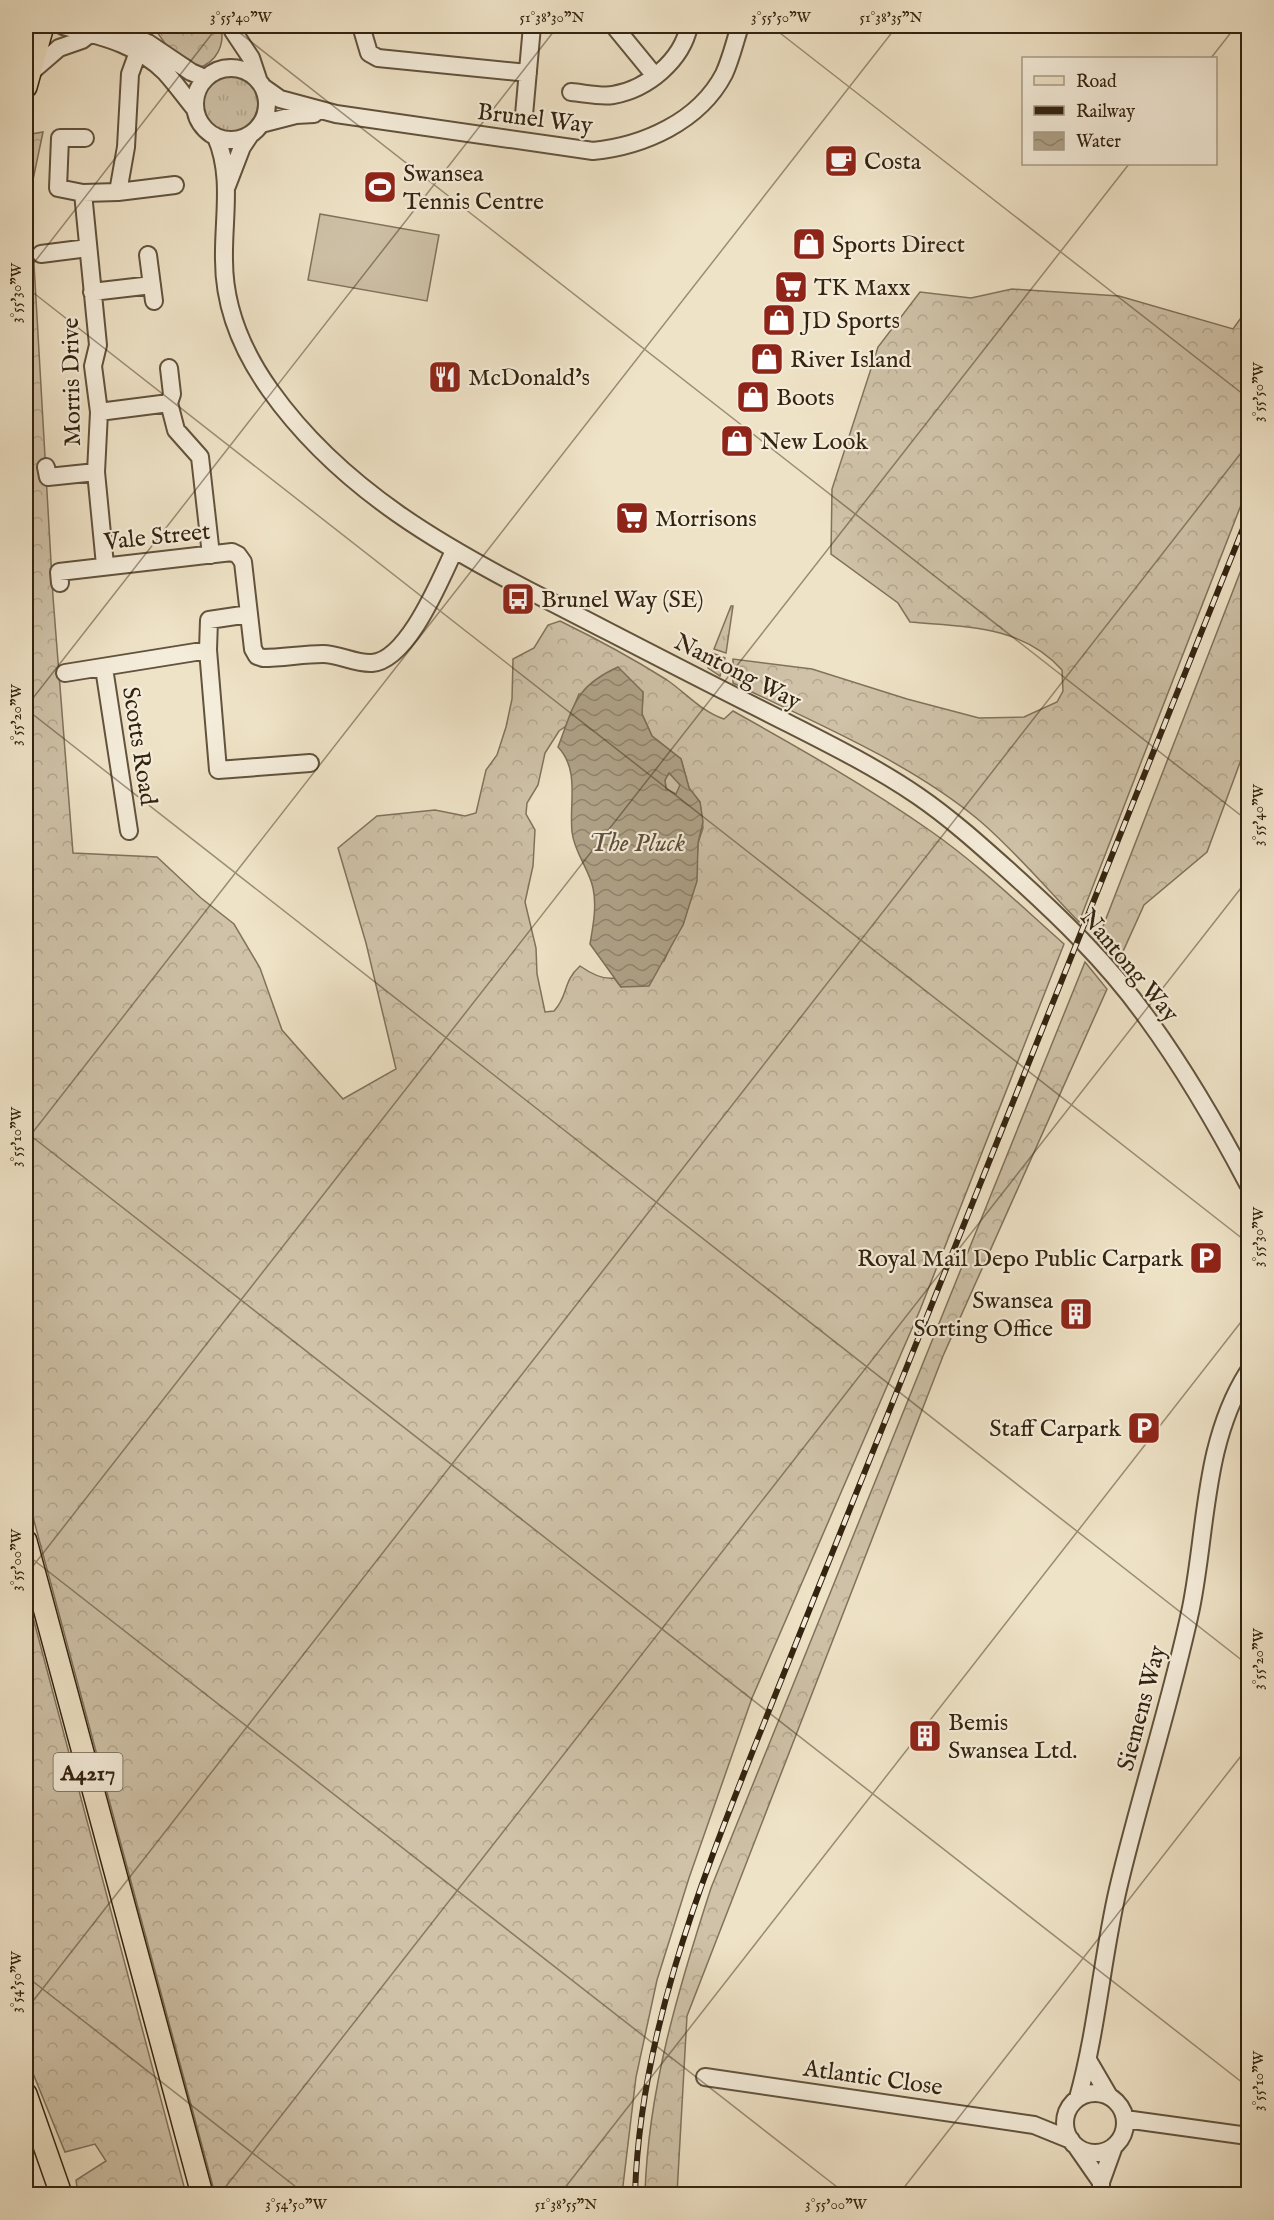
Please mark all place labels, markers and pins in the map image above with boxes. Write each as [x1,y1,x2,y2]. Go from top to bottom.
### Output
cafe icon: Costa [823,143,859,179]
place label: Costa [864,147,922,178]
place label: Swansea Tennis Centre [403,159,544,218]
sports icon: Swansea Tennis Centre [362,169,398,205]
shop icon: Sports Direct [791,226,827,262]
place label: Sports Direct [832,230,965,261]
supermarket icon: TK Maxx [773,269,809,305]
place label: TK Maxx [814,273,911,304]
shop icon: JD Sports [761,302,797,338]
place label: JD Sports [799,306,900,337]
shop icon: River Island [749,341,785,377]
place label: River Island [790,345,912,376]
restaurant icon: McDonald's [427,359,463,395]
place label: McDonald's [468,363,590,394]
shop icon: Boots [735,379,771,415]
place label: Boots [776,383,834,414]
shop icon: New Look [719,423,755,459]
place label: New Look [760,427,868,458]
supermarket icon: Morrisons [614,500,650,536]
place label: Morrisons [655,504,757,535]
bus stop icon: Brunel Way (SE) [500,581,536,617]
place label: Brunel Way (SE) [541,585,704,616]
parking icon: Royal Mail Depo Public Carpark [1188,1240,1224,1276]
place label: Royal Mail Depo Public Carpark [857,1244,1183,1275]
place label: Swansea Sorting Office [913,1286,1054,1345]
building icon: Swansea Sorting Office [1058,1296,1094,1332]
parking icon: Staff Carpark [1126,1410,1162,1446]
place label: Staff Carpark [989,1414,1121,1445]
place label: Bemis Swansea Ltd. [948,1708,1077,1767]
building icon: Bemis Swansea Ltd. [907,1718,943,1754]

